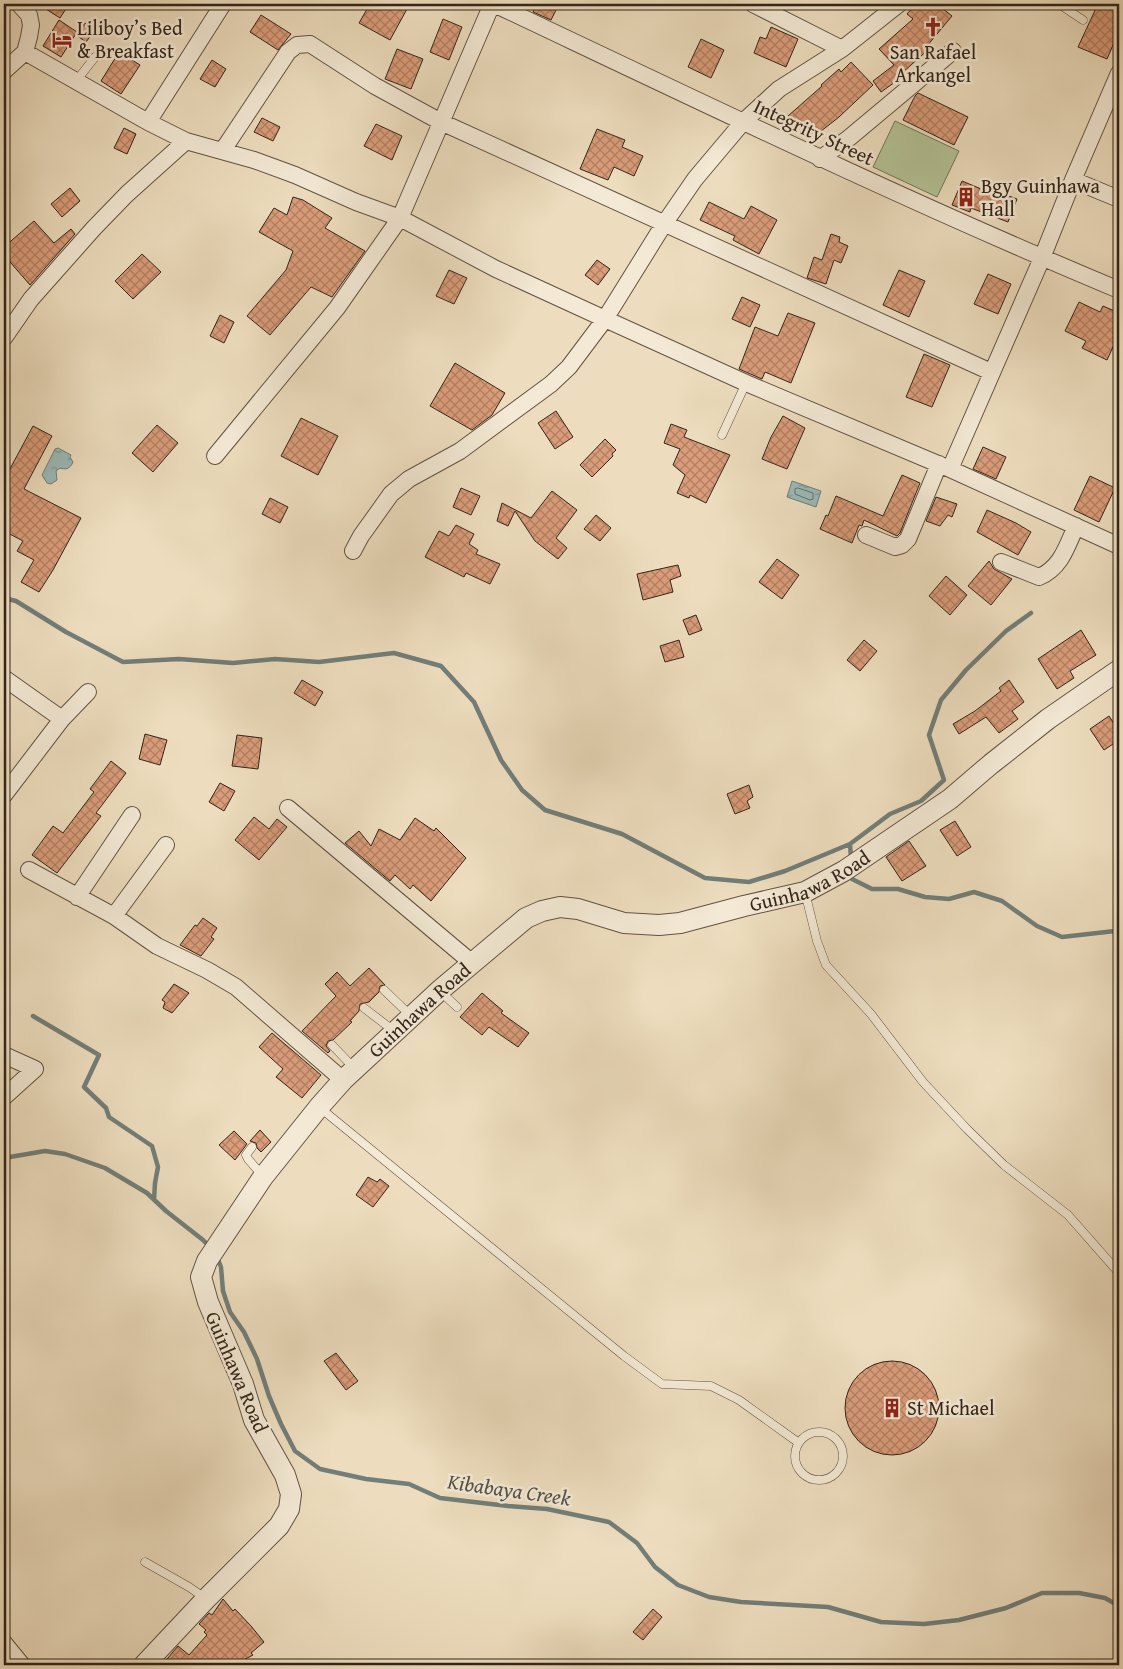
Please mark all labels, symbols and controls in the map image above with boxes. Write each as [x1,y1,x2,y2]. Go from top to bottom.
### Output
place label: Liliboy’s Bed & Breakfast [77,13,183,65]
church icon: San Rafael Arkangel [922,16,944,38]
hotel icon: Liliboy’s Bed & Breakfast [51,29,73,51]
place label: San Rafael Arkangel [890,37,977,89]
street label: Integrity Street [749,91,879,172]
place label: Bgy Guinhawa Hall [981,171,1100,223]
building icon: Bgy Guinhawa Hall [955,186,977,208]
street label: Guinhawa Road [747,842,876,918]
street label: Guinhawa Road [361,955,477,1064]
street label: Guinhawa Road [199,1307,276,1437]
place label: St Michael [907,1393,995,1422]
building icon: St Michael [881,1397,903,1419]
water label: Kibabaya Creek [445,1465,573,1514]

